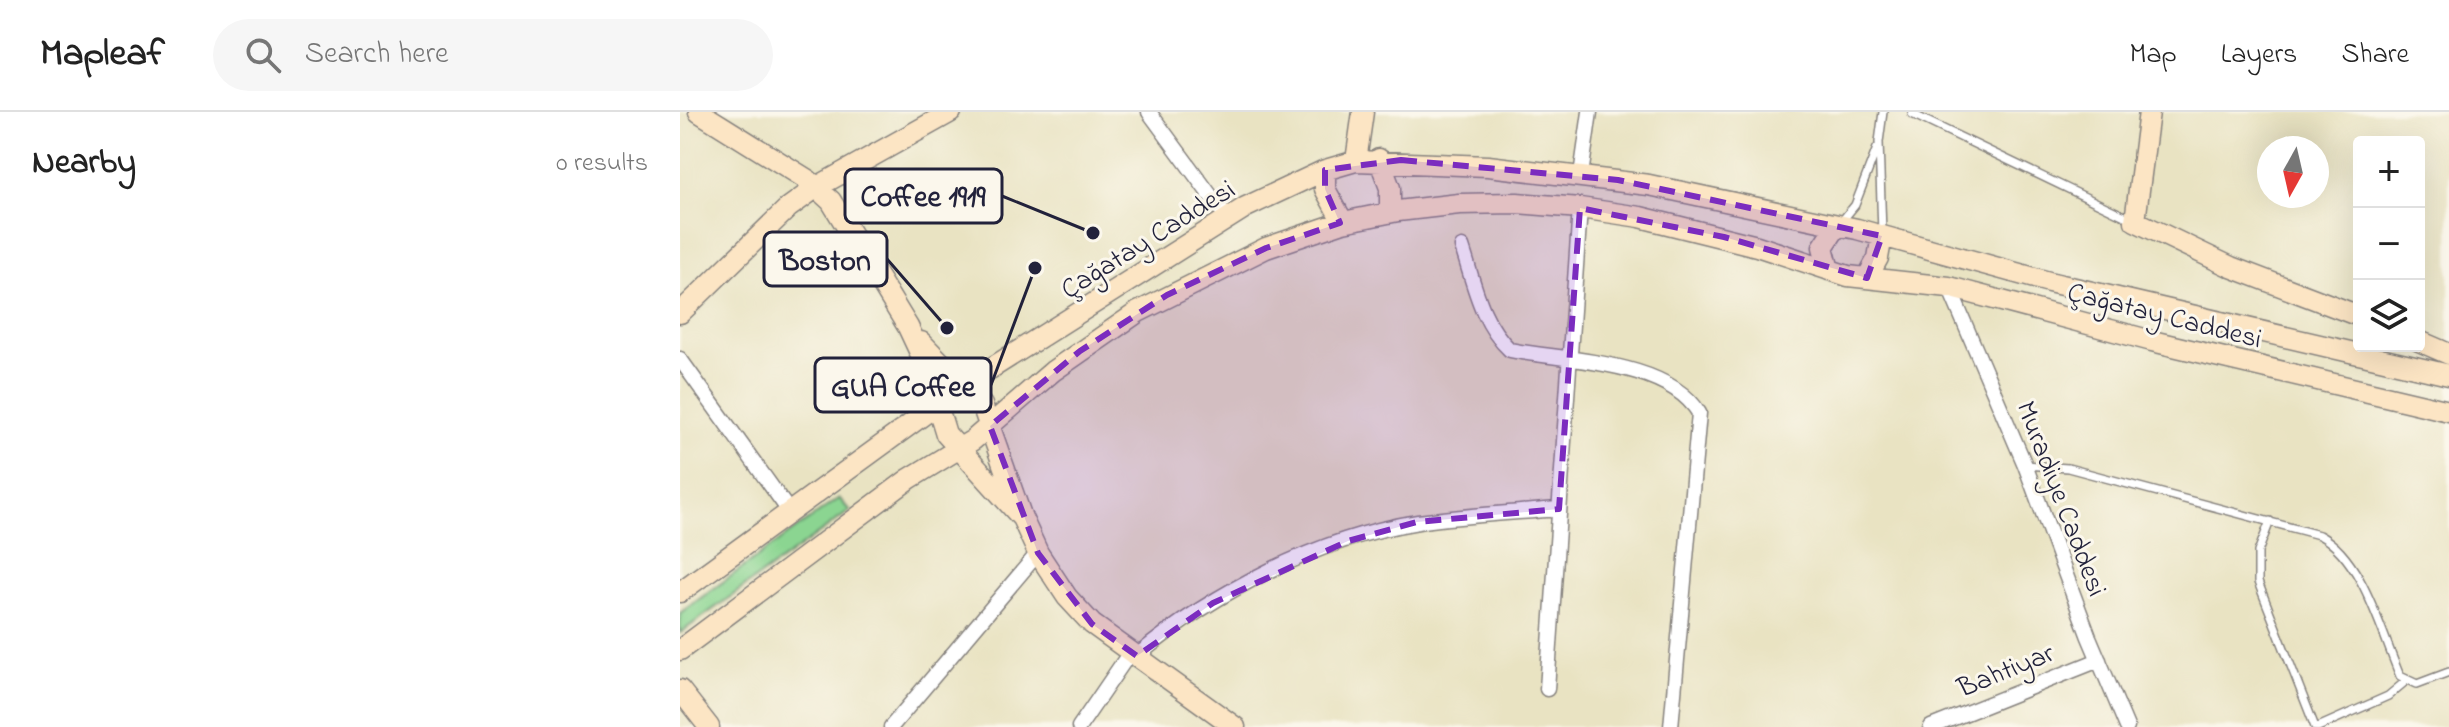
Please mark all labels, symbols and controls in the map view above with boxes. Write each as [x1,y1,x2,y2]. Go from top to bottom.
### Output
search box [213,19,773,91]
text: Mapleaf [40,27,165,83]
icon: search [241,33,285,77]
text: Search here [305,33,448,77]
text: Map [2129,35,2177,76]
text: Layers [2221,35,2297,76]
text: Share [2341,35,2409,76]
north arrow [2257,136,2329,208]
map controls [2353,136,2425,352]
button: + [2353,136,2425,208]
text: Nearby [32,139,136,189]
text: 0 results [556,145,648,183]
callout: Coffee 1919 [845,169,1002,223]
street label: Çağatay Caddesi [1054,171,1244,311]
text: Coffee 1919 [860,177,987,221]
button: − [2353,208,2425,280]
callout: Boston [764,232,887,286]
text: Boston [777,241,871,285]
street label: Çağatay Caddesi [2063,273,2266,361]
button: layers [2353,280,2425,352]
callout: GUA Coffee [815,358,991,412]
text: GUA Coffee [831,367,977,411]
street label: Muradiye Caddesi [2004,396,2116,603]
street label: Bahtiyar [1951,634,2061,711]

